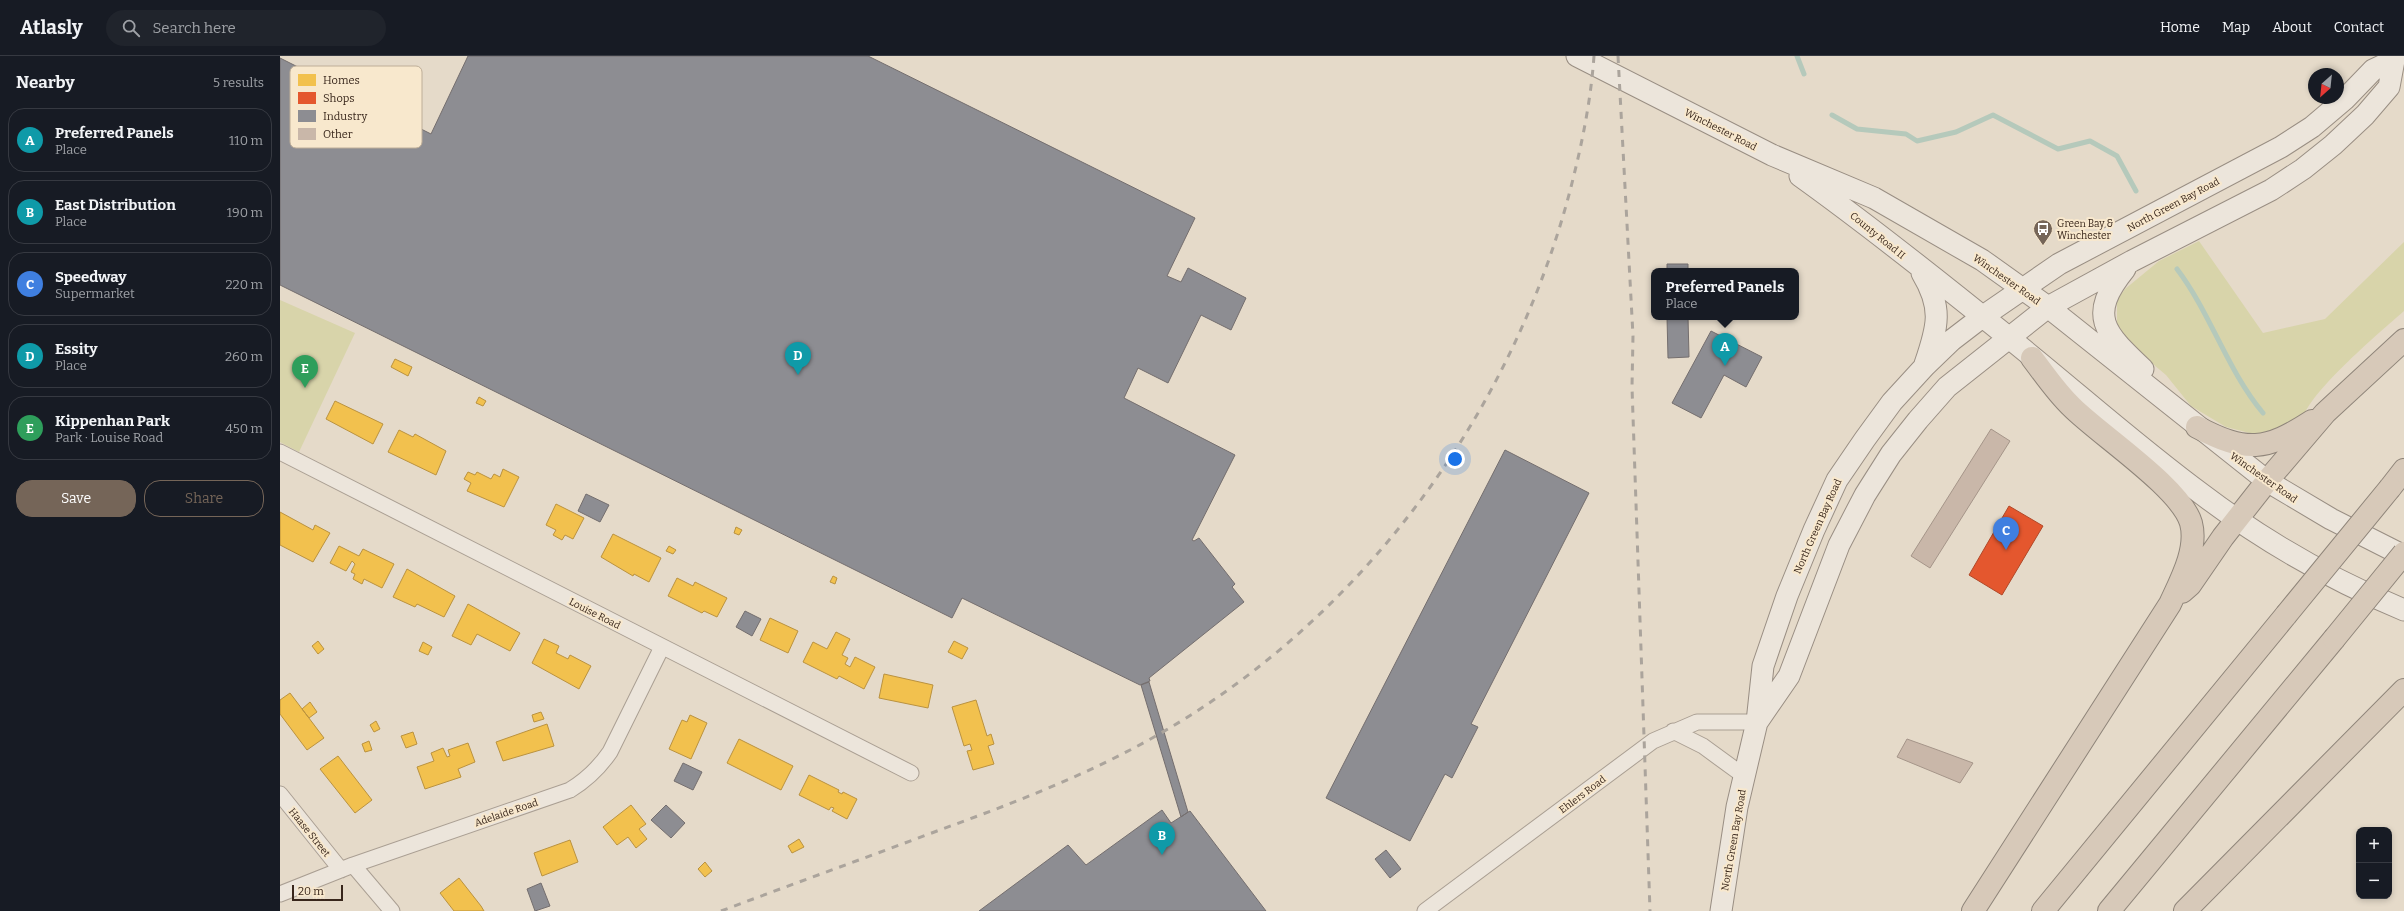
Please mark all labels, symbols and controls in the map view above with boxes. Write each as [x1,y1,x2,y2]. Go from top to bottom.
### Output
search box [106,10,386,46]
text: Atlasly [20,16,82,39]
icon: search [120,17,142,39]
text: Search here [152,19,236,37]
text: Home [2160,19,2200,36]
text: Map [2222,19,2250,36]
text: About [2272,19,2312,36]
text: Contact [2334,19,2384,36]
legend [290,66,422,148]
north arrow [2308,68,2344,104]
text: Nearby [16,72,75,93]
text: Homes [323,74,360,87]
text: 5 results [213,75,264,90]
text: Shops [323,92,355,105]
street label: Winchester Road [1682,107,1759,153]
text: Industry [323,110,367,123]
text: Preferred Panels [55,124,174,142]
text: Other [323,128,353,141]
text: A [25,133,35,148]
text: 110 m [229,133,263,148]
text: Place [55,142,87,157]
street label: North Green Bay Road [2125,175,2222,234]
text: East Distribution [55,196,176,214]
text: B [26,205,34,220]
text: 190 m [227,205,263,220]
street label: County Road II [1847,210,1908,262]
text: Place [55,214,87,229]
bus stop icon: Green Bay & Winchester [2032,218,2054,246]
place label: Green Bay & Winchester [2057,218,2114,242]
street label: Winchester Road [1970,252,2042,308]
text: Speedway [55,268,127,286]
popup [1651,268,1799,320]
text: C [26,277,34,292]
text: 220 m [226,277,263,292]
text: Preferred Panels [1666,278,1784,296]
text: Supermarket [55,286,135,301]
text: Place [1666,296,1697,311]
pin: A [1712,333,1738,366]
text: Essity [55,340,98,358]
pin: D [785,342,811,375]
text: D [25,349,35,364]
text: 260 m [225,349,263,364]
pin: E [292,355,318,388]
text: Place [55,358,87,373]
text: Kippenhan Park [55,412,170,430]
text: E [26,421,34,436]
text: 450 m [225,421,263,436]
text: Park · Louise Road [55,430,163,445]
your location [1445,449,1465,469]
street label: Winchester Road [2227,450,2299,506]
street label: North Green Bay Road [1792,477,1844,576]
button: Save [16,480,136,517]
button: Share [144,480,264,517]
pin: C [1993,517,2019,550]
street label: Louise Road [567,596,622,632]
street label: Ehlers Road [1557,773,1608,816]
street label: North Green Bay Road [1719,789,1749,892]
street label: Adelaide Road [473,796,540,829]
street label: Haase Street [286,806,333,860]
pin: B [1149,822,1175,855]
map controls [2356,827,2392,899]
button: + [2356,827,2392,863]
button: − [2356,863,2392,899]
scale bar [292,883,343,902]
text: 20 m [298,885,324,898]

